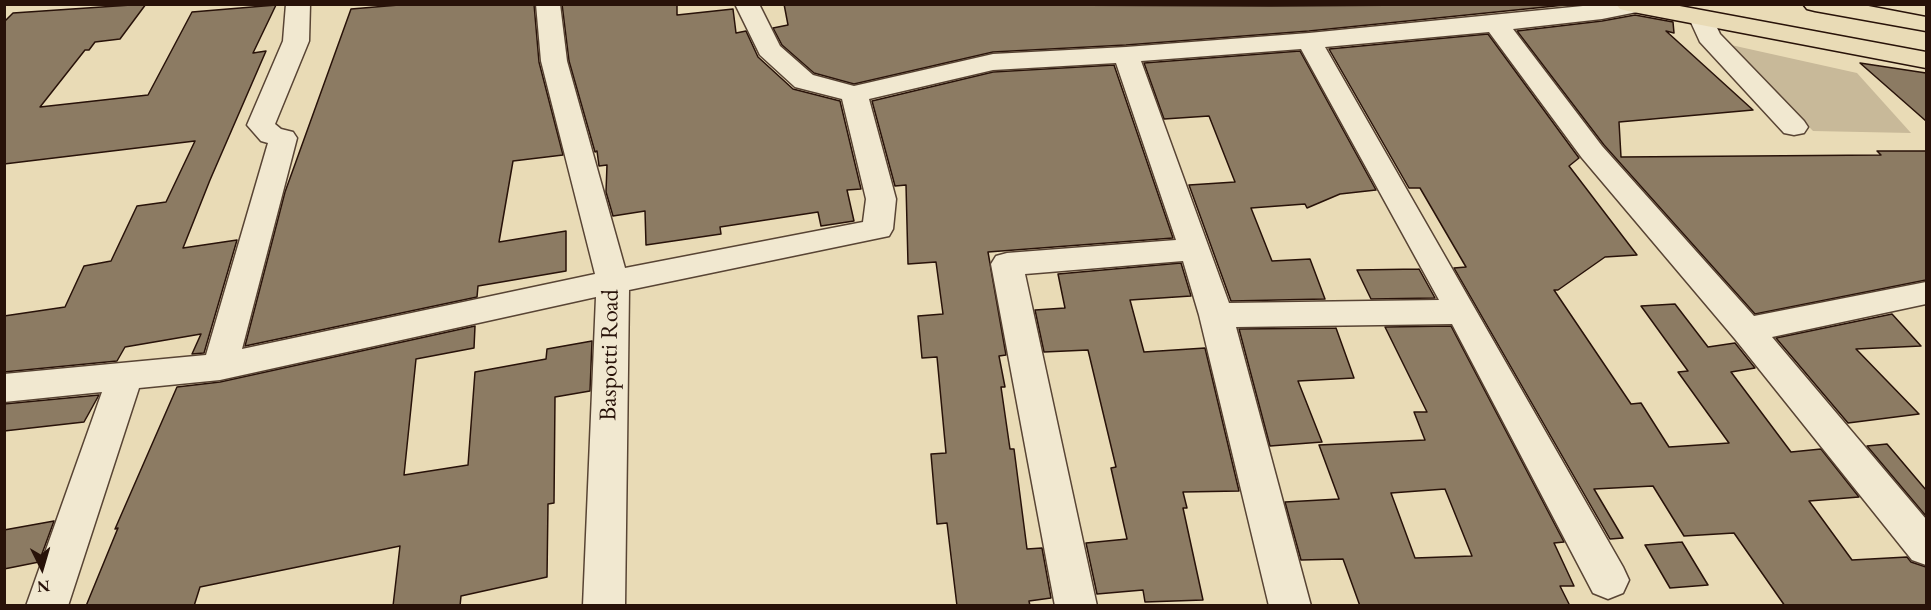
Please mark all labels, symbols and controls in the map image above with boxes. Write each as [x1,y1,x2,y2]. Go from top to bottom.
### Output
street label: Baspotti Road [594,289,626,421]
north arrow [12,538,72,598]
text: N [36,575,51,597]

